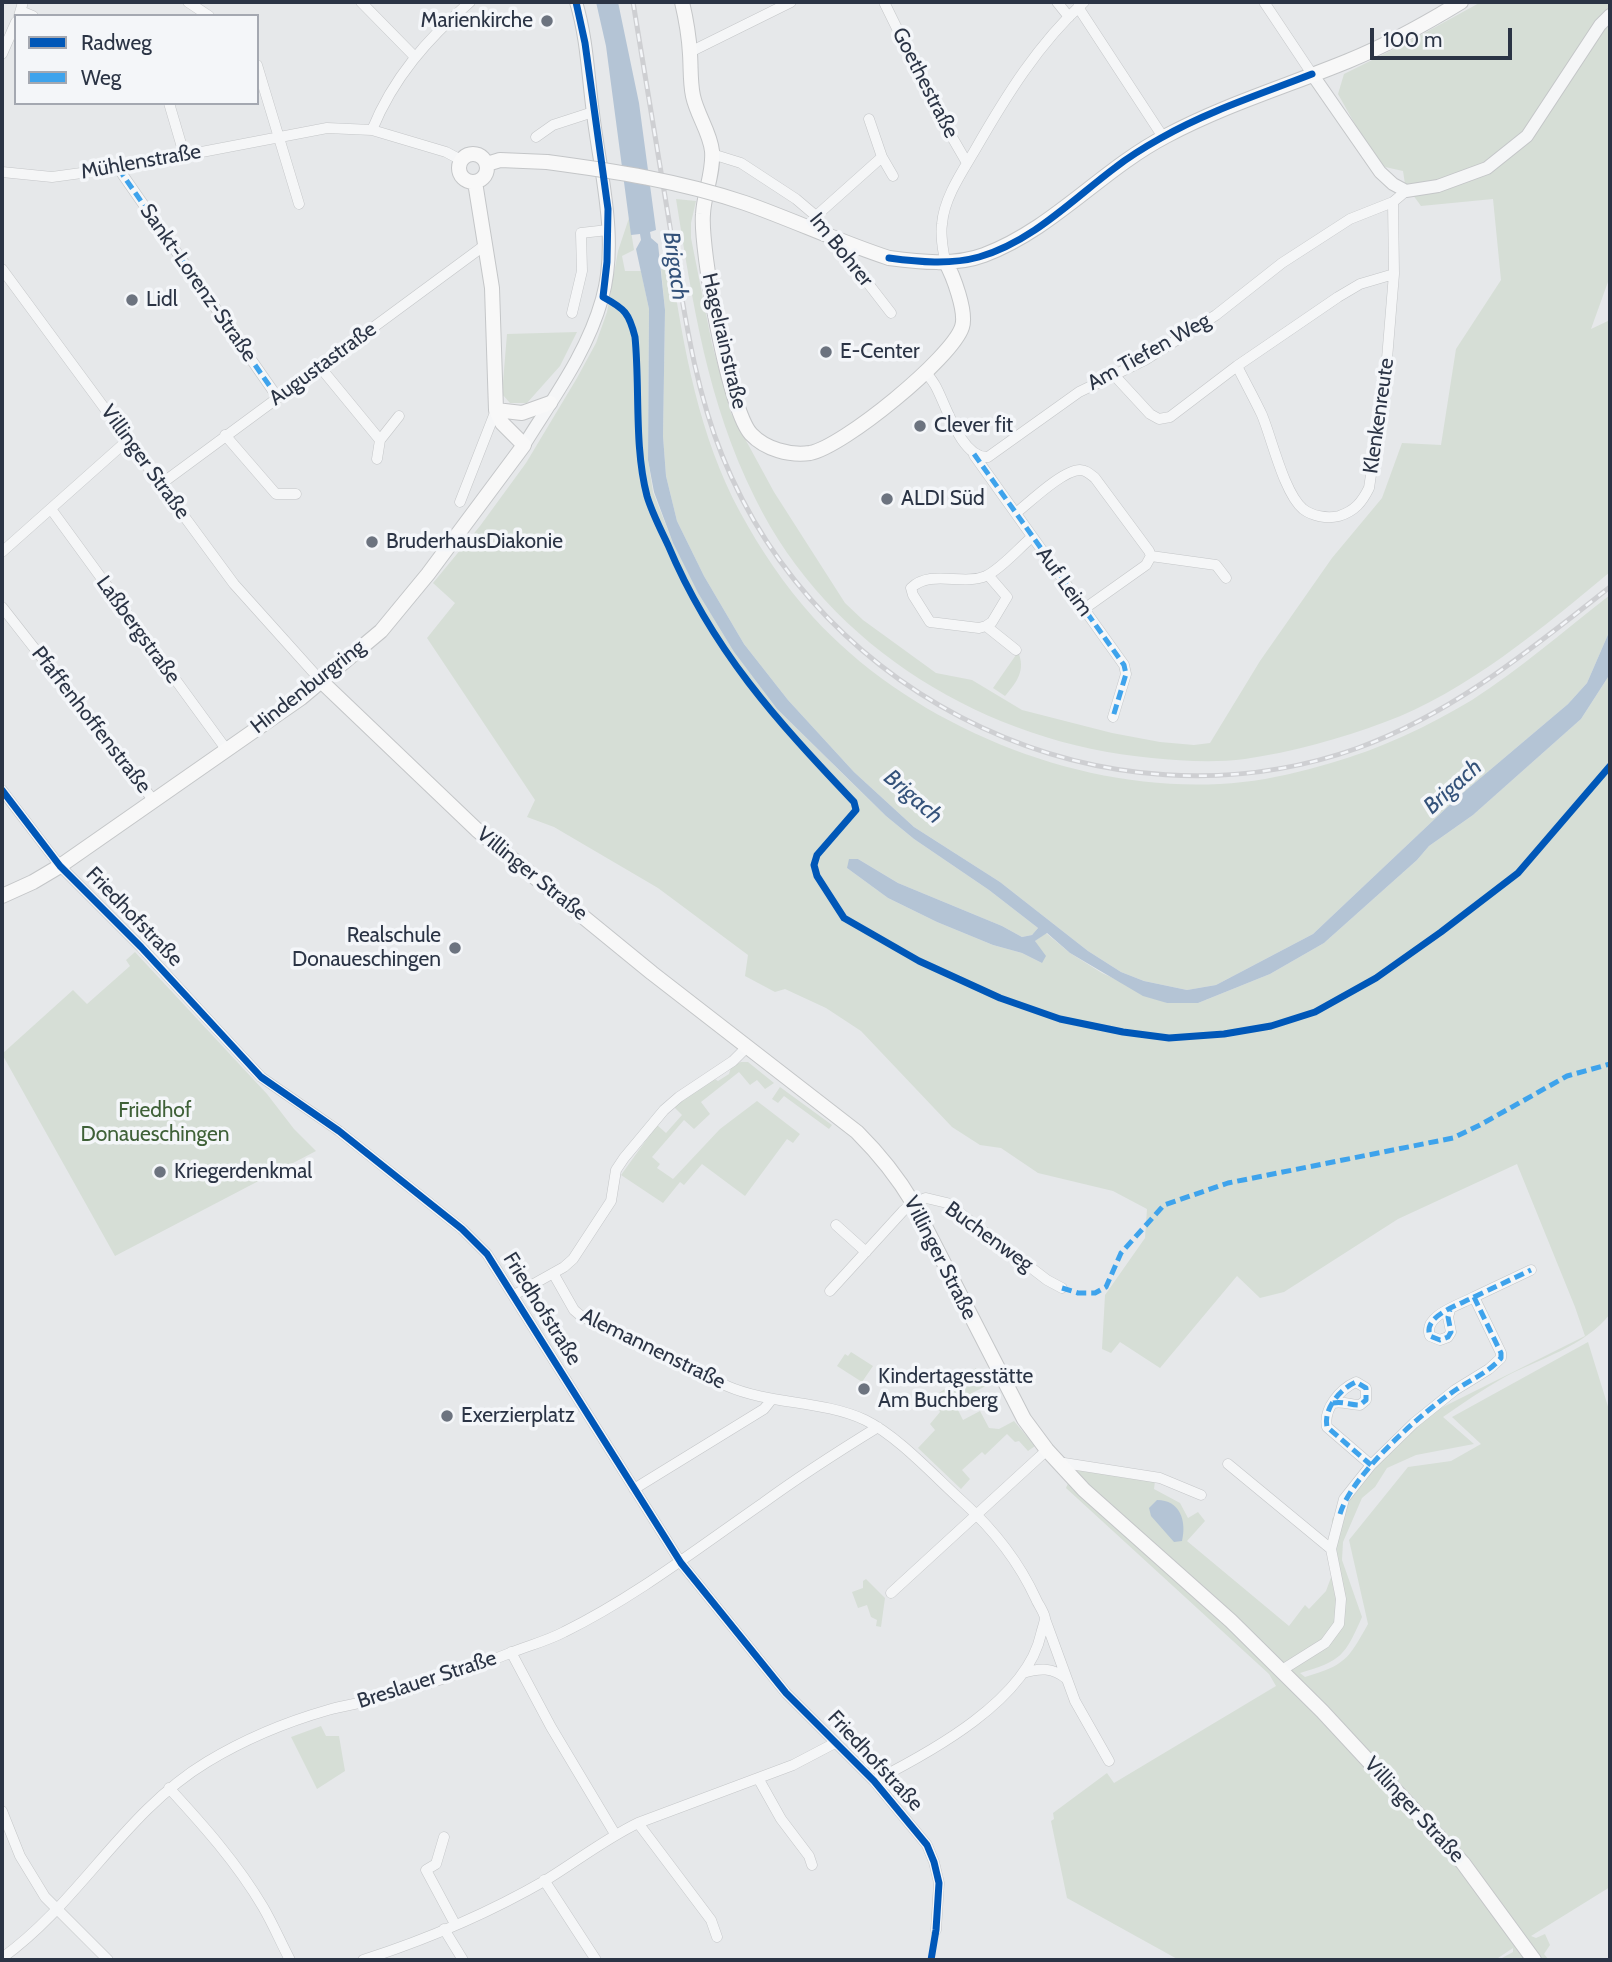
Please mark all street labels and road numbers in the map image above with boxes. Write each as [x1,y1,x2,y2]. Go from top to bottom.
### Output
street label: Goethestraße [886,24,964,142]
street label: Mühlenstraße [79,139,203,185]
street label: Sankt-Lorenz-Straße [134,199,262,367]
street label: Im Bohrer [804,208,878,292]
street label: Hagelrainstraße [696,271,752,411]
street label: Am Tiefen Weg [1083,308,1215,396]
street label: Augustastraße [265,317,381,411]
street label: Klenkenreute [1358,357,1400,475]
street label: Villinger Straße [95,400,195,524]
street label: Auf Leim [1031,543,1097,621]
street label: Laßbergstraße [90,571,186,689]
street label: Hindenburgring [246,635,370,739]
street label: Pfaffenhoffenstraße [26,642,156,798]
street label: Villinger Straße [472,822,592,926]
street label: Friedhofstraße [80,862,188,972]
street label: Villinger Straße [898,1192,982,1324]
street label: Buchenweg [940,1197,1038,1277]
street label: Friedhofstraße [497,1248,587,1370]
street label: Alemannenstraße [576,1303,730,1395]
street label: Breslauer Straße [354,1646,500,1714]
street label: Friedhofstraße [822,1705,928,1817]
street label: Villinger Straße [1359,1752,1469,1868]

